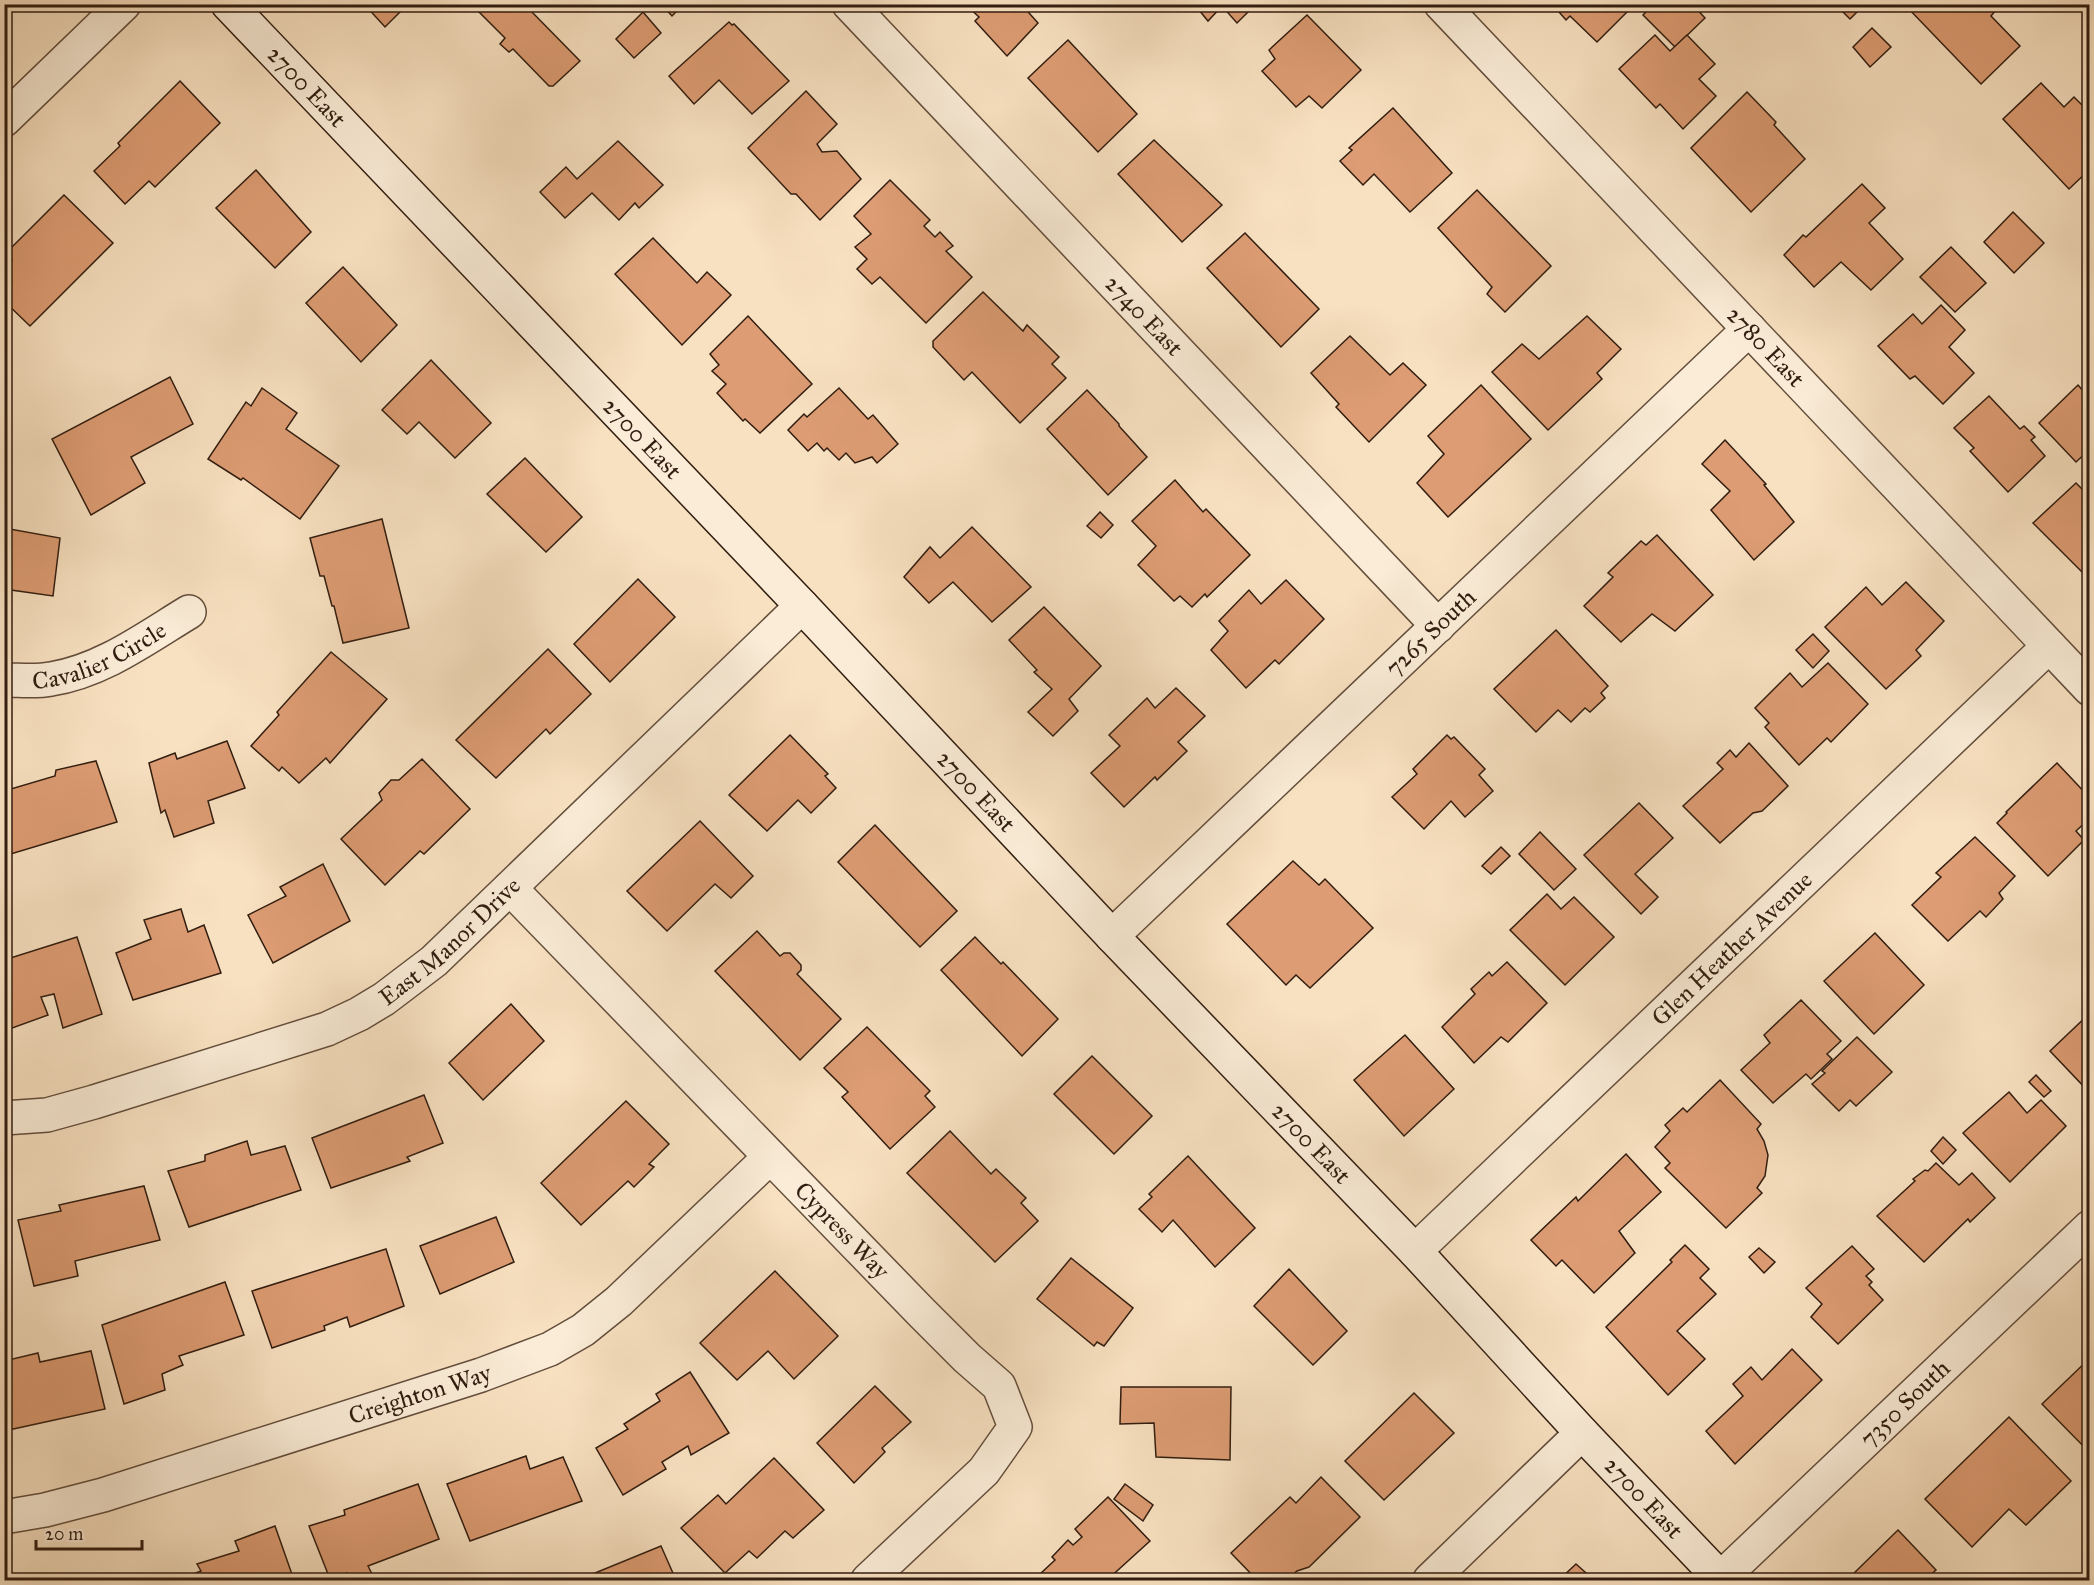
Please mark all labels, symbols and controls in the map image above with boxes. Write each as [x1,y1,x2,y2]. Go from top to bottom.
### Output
street label: 2700 East [261,39,353,134]
street label: 2740 East [1099,269,1190,363]
street label: 2780 East [1720,300,1811,394]
street label: 2700 East [596,391,688,486]
street label: 7265 South [1379,582,1482,683]
street label: Cavalier Circle [31,615,172,696]
street label: 2700 East [930,744,1022,839]
street label: Glen Heather Avenue [1645,865,1818,1032]
street label: East Manor Drive [373,871,527,1012]
street label: 2700 East [1265,1096,1358,1191]
street label: Cypress Way [788,1176,896,1286]
street label: 7350 South [1853,1353,1956,1453]
street label: Creighton Way [345,1357,496,1431]
street label: 2700 East [1598,1451,1690,1545]
scale bar [36,1513,142,1551]
text: 20 m [45,1523,83,1545]

